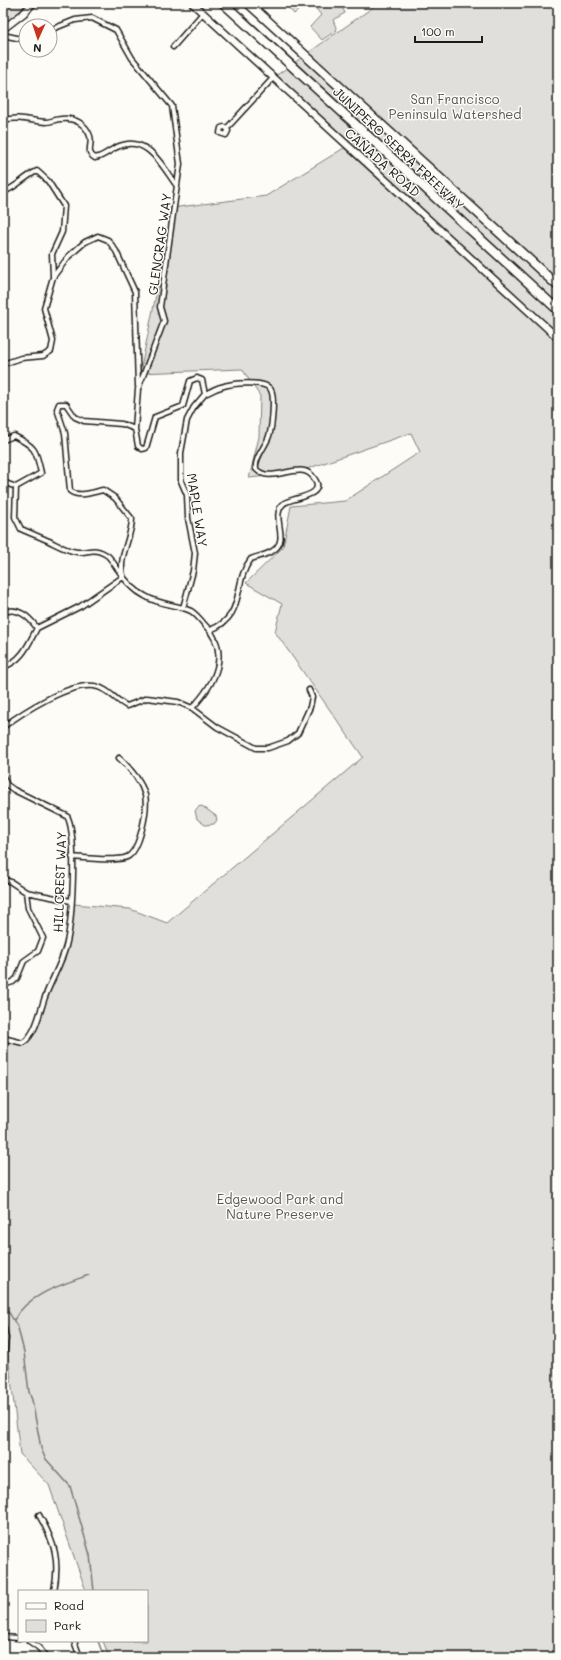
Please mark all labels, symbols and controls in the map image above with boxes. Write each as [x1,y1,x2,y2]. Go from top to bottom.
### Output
north arrow [18,18,58,58]
scale bar [415,18,482,44]
text: 100 m [421,23,455,39]
text: N [33,41,42,56]
street label: JUNIPERO SERRA FREEWAY [330,83,468,213]
park label: San Francisco Peninsula Watershed [388,90,522,122]
street label: CAÑADA ROAD [342,124,424,200]
street label: GLENCRAG WAY [143,192,175,296]
street label: MAPLE WAY [184,472,212,548]
street label: HILLCREST WAY [49,831,69,933]
park label: Edgewood Park and Nature Preserve [217,1190,343,1222]
legend [18,1590,148,1642]
text: Road [54,1597,84,1613]
text: Park [54,1617,81,1633]

